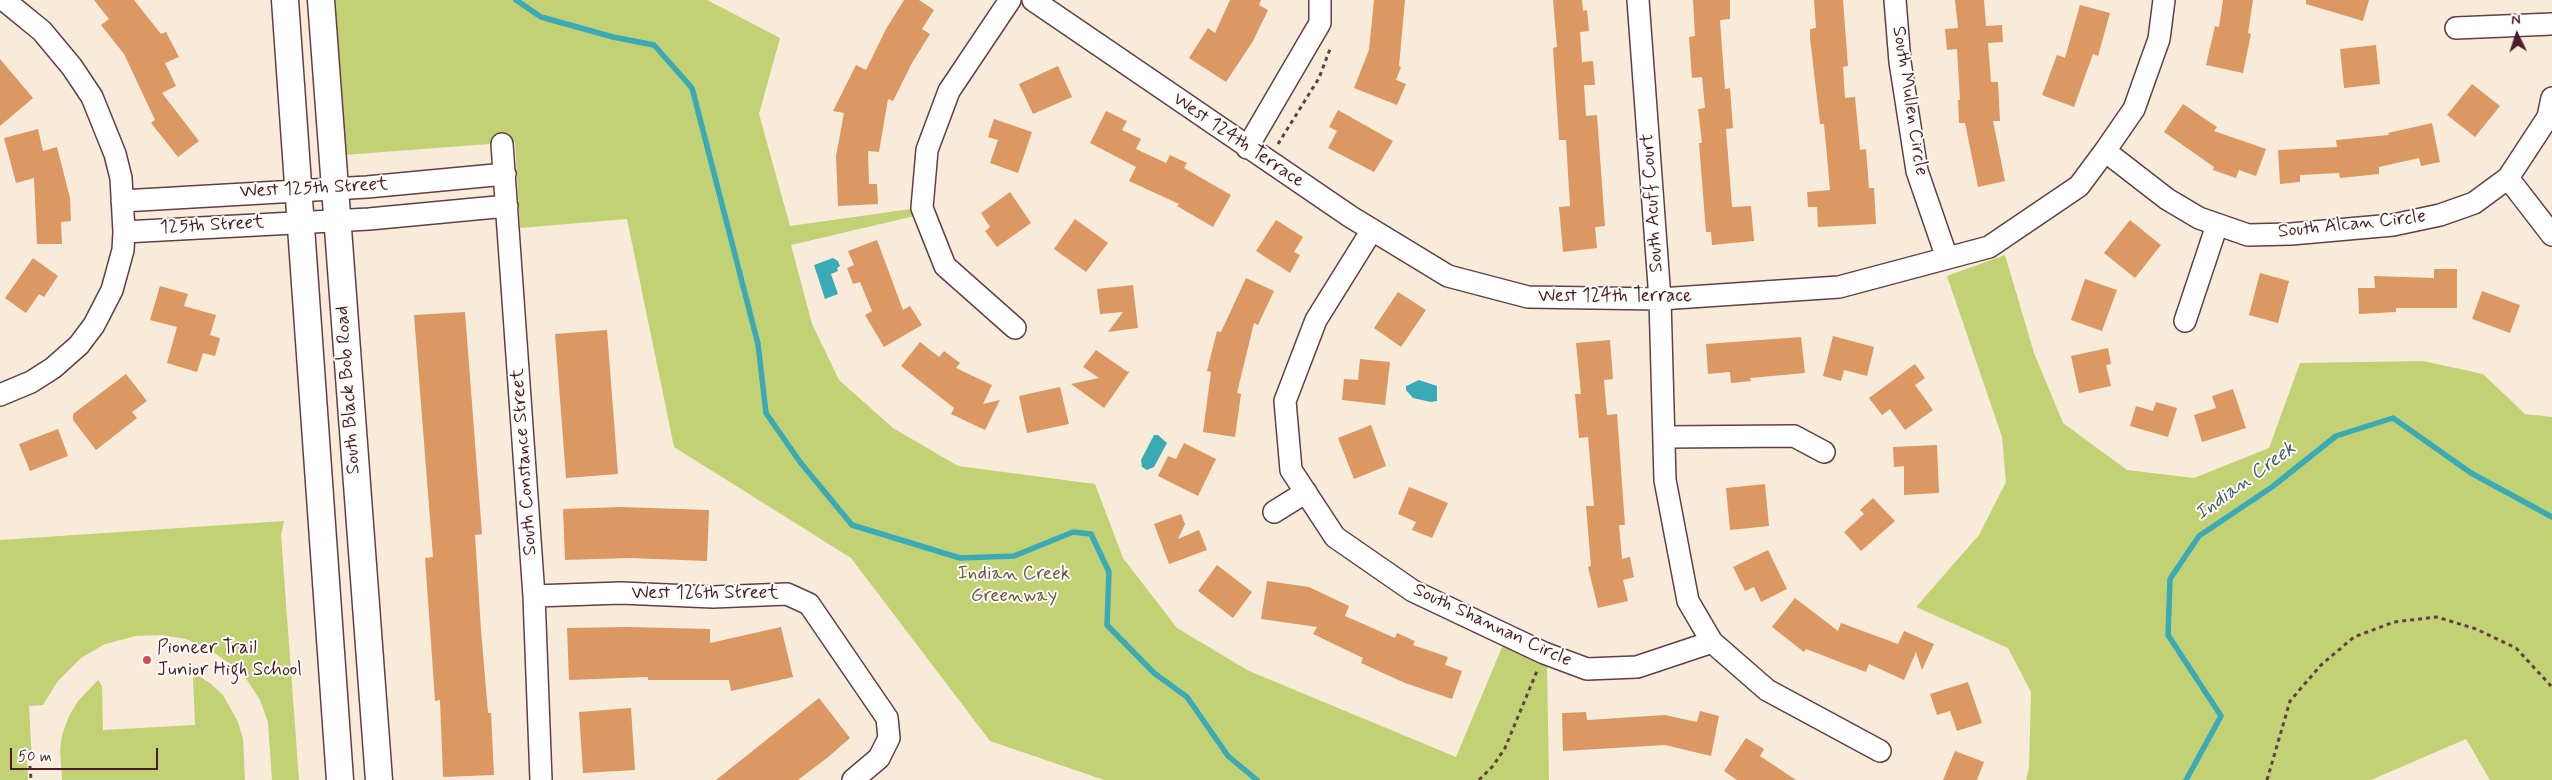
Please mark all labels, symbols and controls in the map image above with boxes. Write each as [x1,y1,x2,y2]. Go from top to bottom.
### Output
north arrow [2492,10,2542,60]
text: N [2511,11,2521,29]
street label: South Mullen Circle [1886,25,1932,177]
street label: West 124th Terrace [1168,88,1308,194]
street label: South Acuff Court [1637,133,1669,273]
street label: West 125th Street [239,174,389,204]
street label: South Alcan Circle [2277,206,2427,244]
street label: 125th Street [159,212,265,240]
street label: West 124th Terrace [1538,286,1692,308]
street label: South Black Bob Road [332,305,366,475]
street label: South Constance Street [507,368,543,556]
water label: Indian Creek [2191,438,2301,526]
park label: Indian Creek Greenway [958,564,1070,608]
street label: South Shannan Circle [1409,579,1575,673]
street label: West 126th Street [631,583,779,605]
place label: Pioneer Trail Junior High School [157,638,302,682]
marker: Pioneer Trail Junior High School [141,654,153,666]
scale bar [12,738,160,770]
text: 50 m [18,747,52,767]

